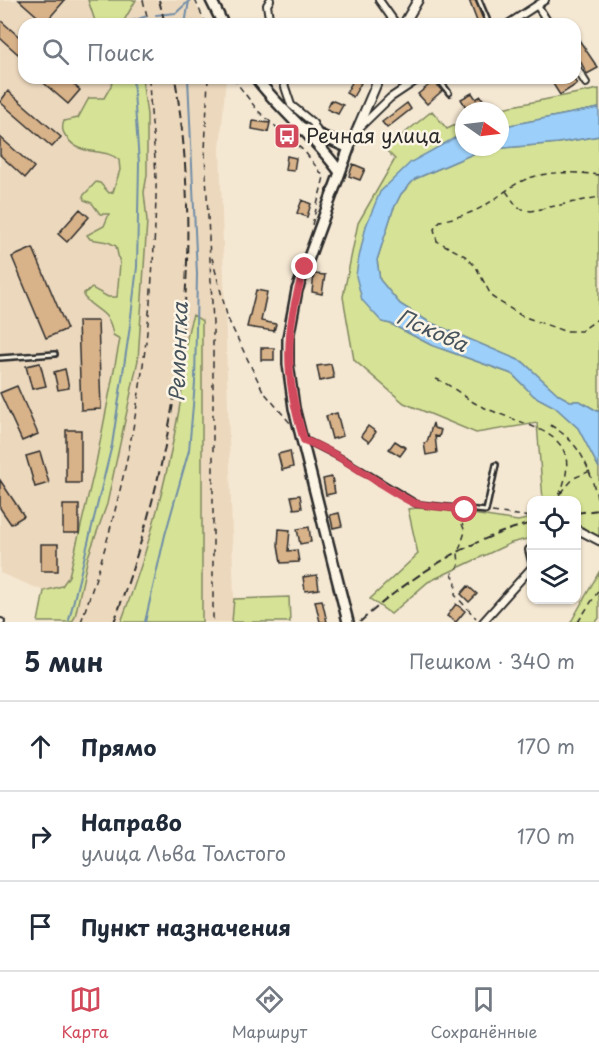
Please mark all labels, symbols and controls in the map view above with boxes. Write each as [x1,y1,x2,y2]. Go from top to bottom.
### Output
search box [18,18,581,84]
icon: search [39,35,72,68]
text: Поиск [87,35,154,68]
north arrow [455,102,509,156]
place label: Речная улица [306,120,441,150]
bus stop icon: Речная улица [272,121,302,151]
route end [291,253,317,279]
water label: Пскова [392,299,474,359]
water label: Ремонтка [159,301,195,402]
route start [451,496,477,522]
map controls [527,496,581,604]
button: locate [527,496,581,550]
button: layers [527,550,581,604]
text: 5 мин [24,642,103,681]
text: Пешком · 340 m [409,646,575,676]
icon: ahead [24,730,57,763]
text: Прямо [81,730,156,763]
text: 170 m [517,731,575,761]
text: Направо [81,805,182,838]
icon: right [24,820,57,853]
text: 170 m [517,821,575,851]
text: улица Льва Толстого [81,838,286,868]
icon: arrive [24,910,57,943]
text: Пункт назначения [81,910,291,943]
tab: Карта [62,983,109,1043]
tab: Маршрут [232,983,307,1043]
tab: Сохранённые [430,983,537,1043]

